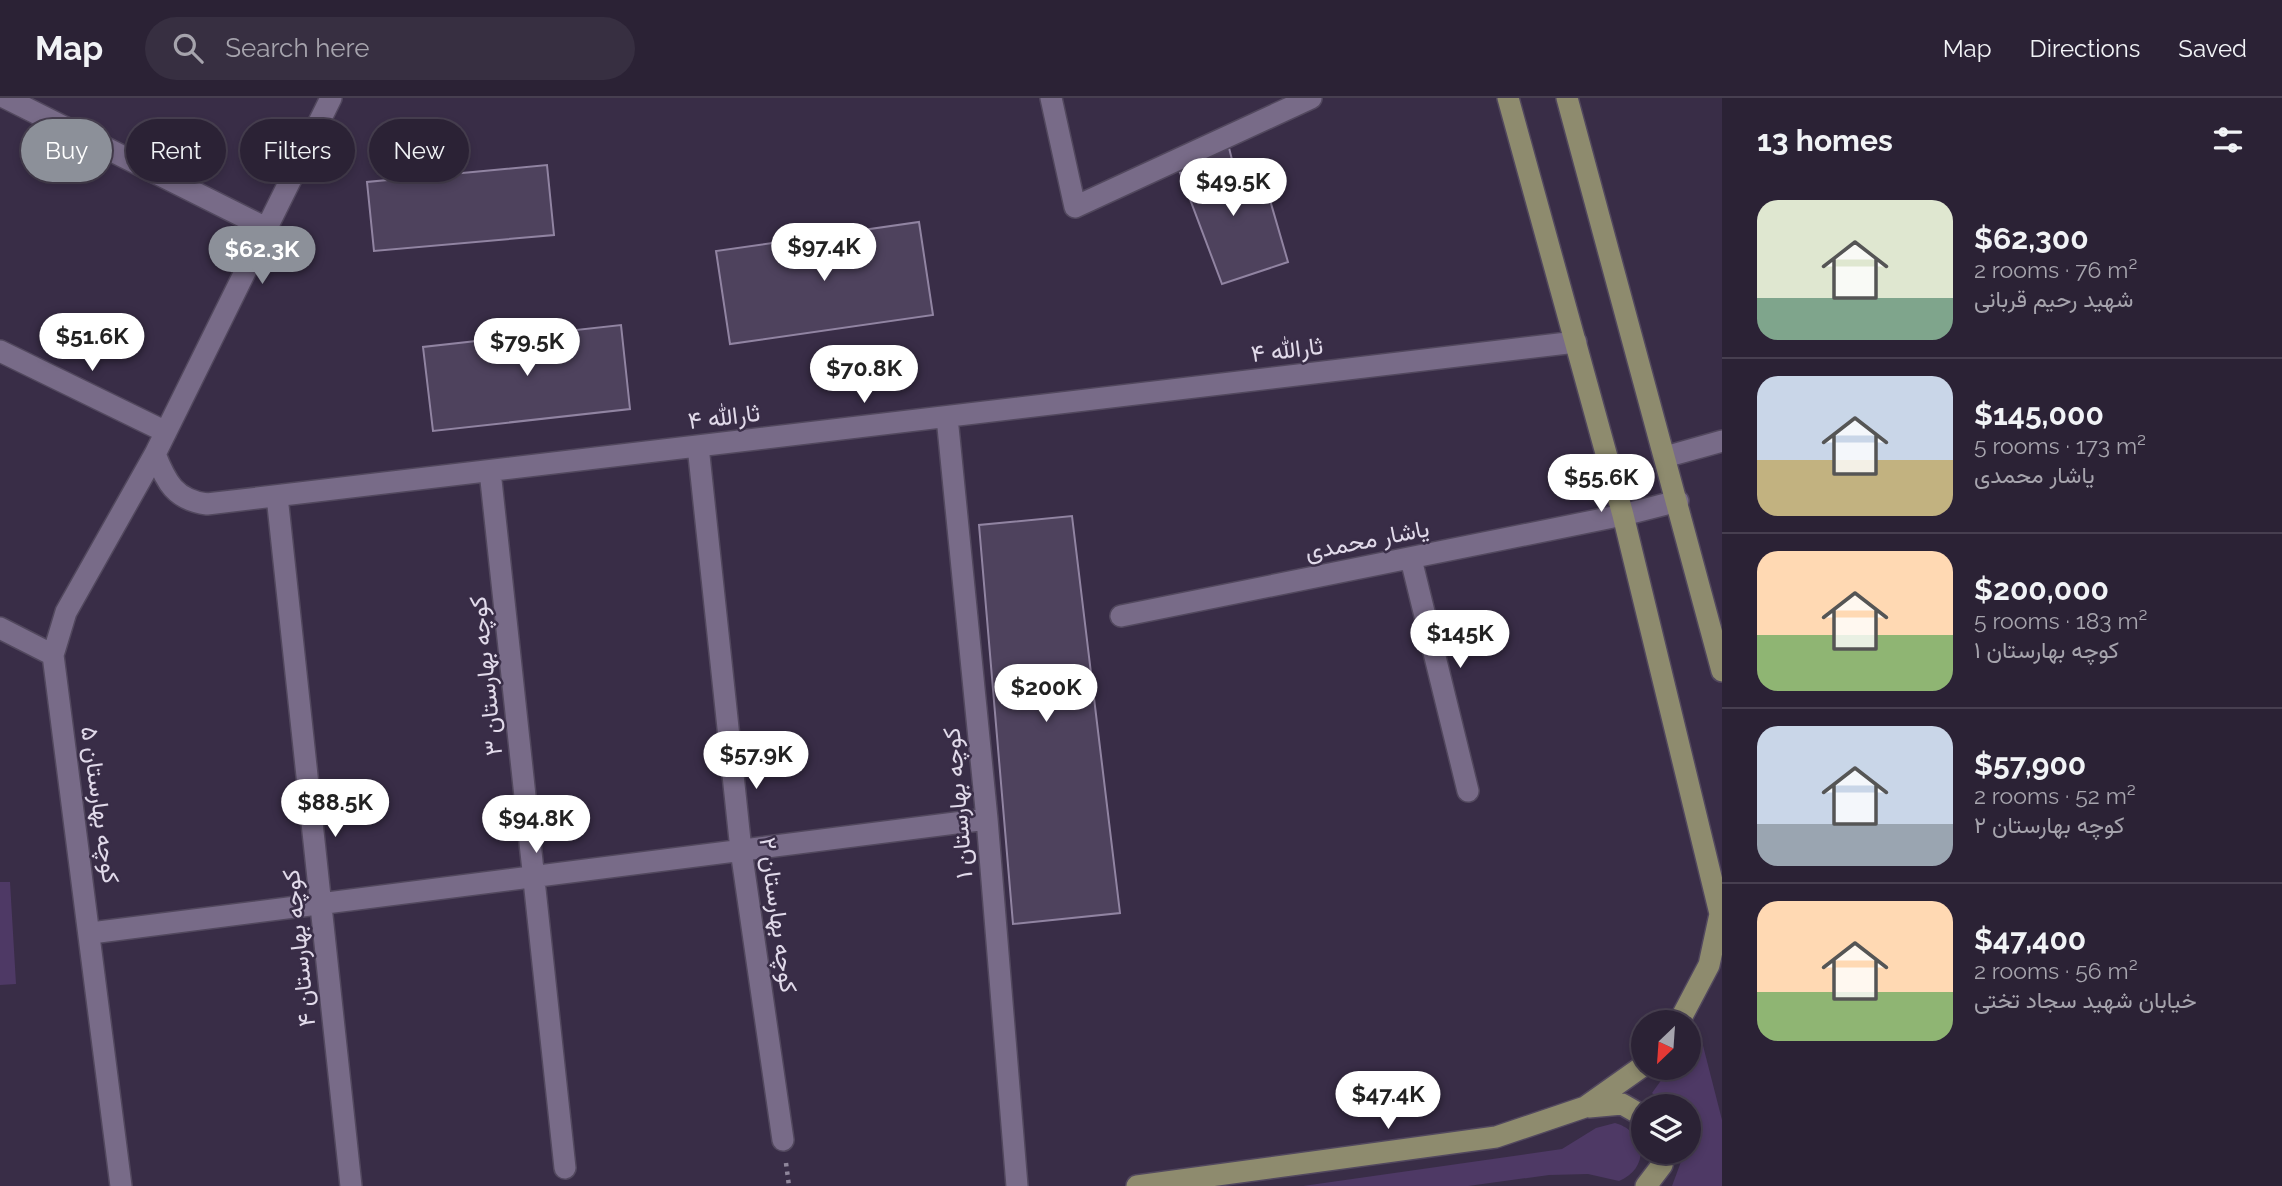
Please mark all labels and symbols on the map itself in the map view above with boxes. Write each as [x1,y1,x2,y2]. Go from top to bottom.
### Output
pin: $49.5K [1176,158,1290,218]
pin: $97.4K [767,223,881,283]
pin: $62.3K [205,226,319,286]
pin: $51.6K [35,314,149,373]
pin: $79.5K [470,318,584,378]
street label: ثارالله ۴ [1249,331,1325,369]
pin: $70.8K [807,345,921,405]
street label: ثارالله ۴ [686,398,762,436]
pin: $55.6K [1544,454,1658,514]
street label: یاشار محمدی [1302,513,1432,567]
street label: کوچه بهارستان ۳ [463,595,510,757]
pin: $145K [1411,610,1509,670]
pin: $200K [997,664,1095,724]
street label: کوچه بهارستان ۵ [73,724,126,886]
street label: کوچه بهارستان ۱ [936,726,981,880]
pin: $57.9K [699,732,813,791]
pin: $88.5K [278,780,392,839]
pin: $94.8K [479,796,593,855]
street label: کوچه بهارستان ۲ [751,835,804,995]
street label: کوچه بهارستان ۴ [276,868,323,1028]
north arrow [1631,1010,1701,1080]
pin: $47.4K [1331,1072,1445,1131]

